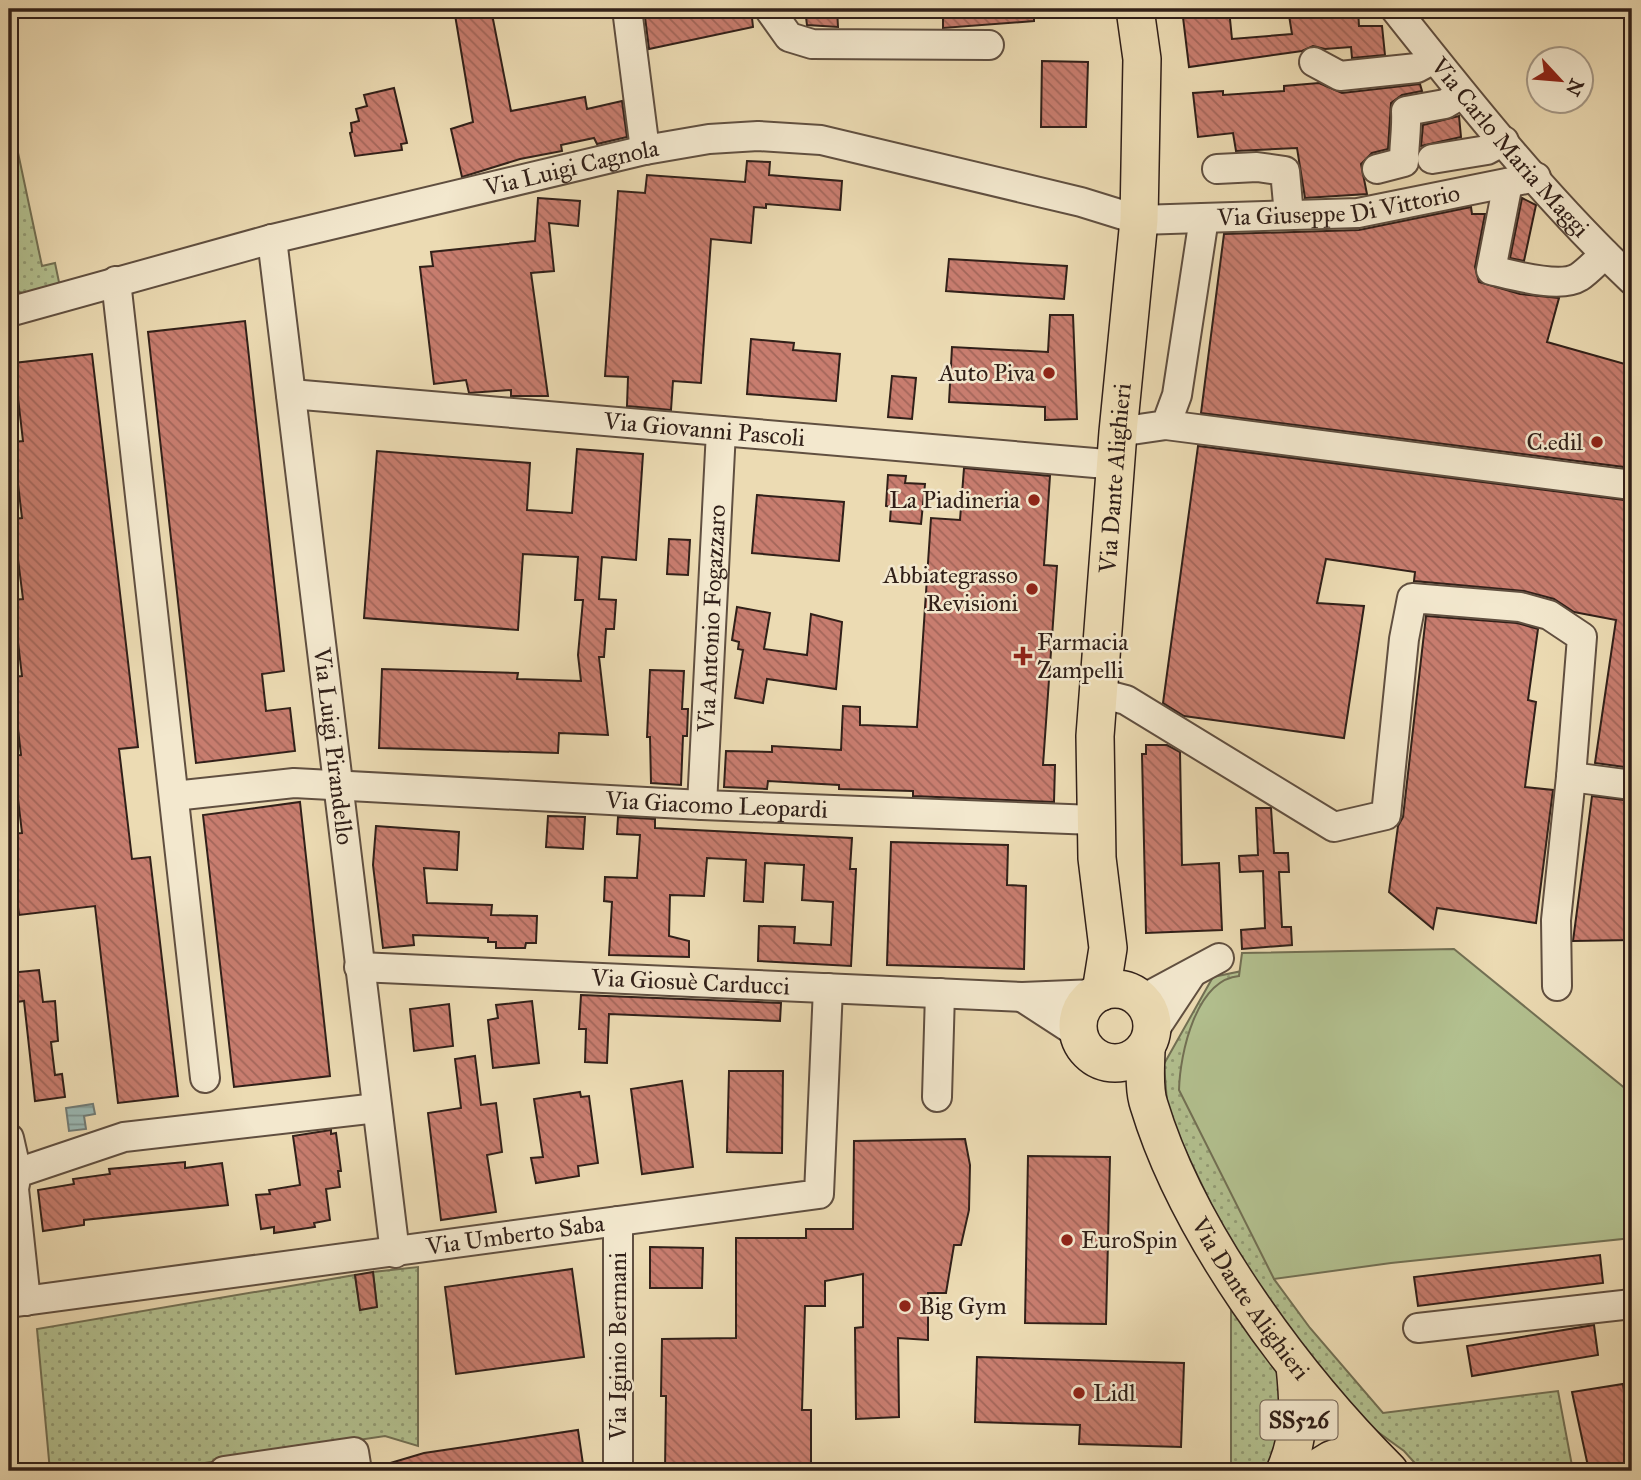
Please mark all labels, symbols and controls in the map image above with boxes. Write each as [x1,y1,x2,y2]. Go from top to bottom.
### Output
north arrow [1526,46,1596,116]
street label: Via Carlo Maria Maggi [1424,51,1596,244]
text: N [1561,75,1589,100]
street label: Via Luigi Cagnola [480,133,662,203]
street label: Via Giuseppe Di Vittorio [1216,178,1462,233]
place label: Auto Piva [938,358,1036,388]
marker: Auto Piva [1041,365,1057,381]
street label: Via Dante Alighieri [1092,381,1138,575]
street label: Via Giovanni Pascoli [602,406,807,453]
place label: C.edil [1527,427,1584,457]
marker: C.edil [1589,434,1605,450]
place label: La Piadineria [889,485,1021,515]
marker: La Piadineria [1026,492,1042,508]
street label: Via Antonio Fogazzaro [691,504,732,734]
place label: Abbiategrasso Revisioni [882,560,1018,618]
marker: Abbiategrasso Revisioni [1024,581,1040,597]
place label: Farmacia Zampelli [1037,627,1129,685]
street label: Via Luigi Pirandello [307,645,360,847]
marker: Farmacia Zampelli [1015,648,1031,664]
street label: Via Giacomo Leopardi [604,785,829,825]
street label: Via Giosuè Carducci [590,962,791,1002]
street label: Via Umberto Saba [424,1208,607,1262]
street label: Via Dante Alighieri [1184,1211,1317,1386]
place label: EuroSpin [1081,1225,1178,1255]
marker: EuroSpin [1059,1232,1075,1248]
street label: Via Iginio Bermani [603,1252,633,1441]
place label: Big Gym [919,1291,1007,1321]
marker: Big Gym [897,1298,913,1314]
place label: Lidl [1093,1378,1136,1408]
marker: Lidl [1071,1385,1087,1401]
road number: SS526 [1260,1400,1338,1440]

